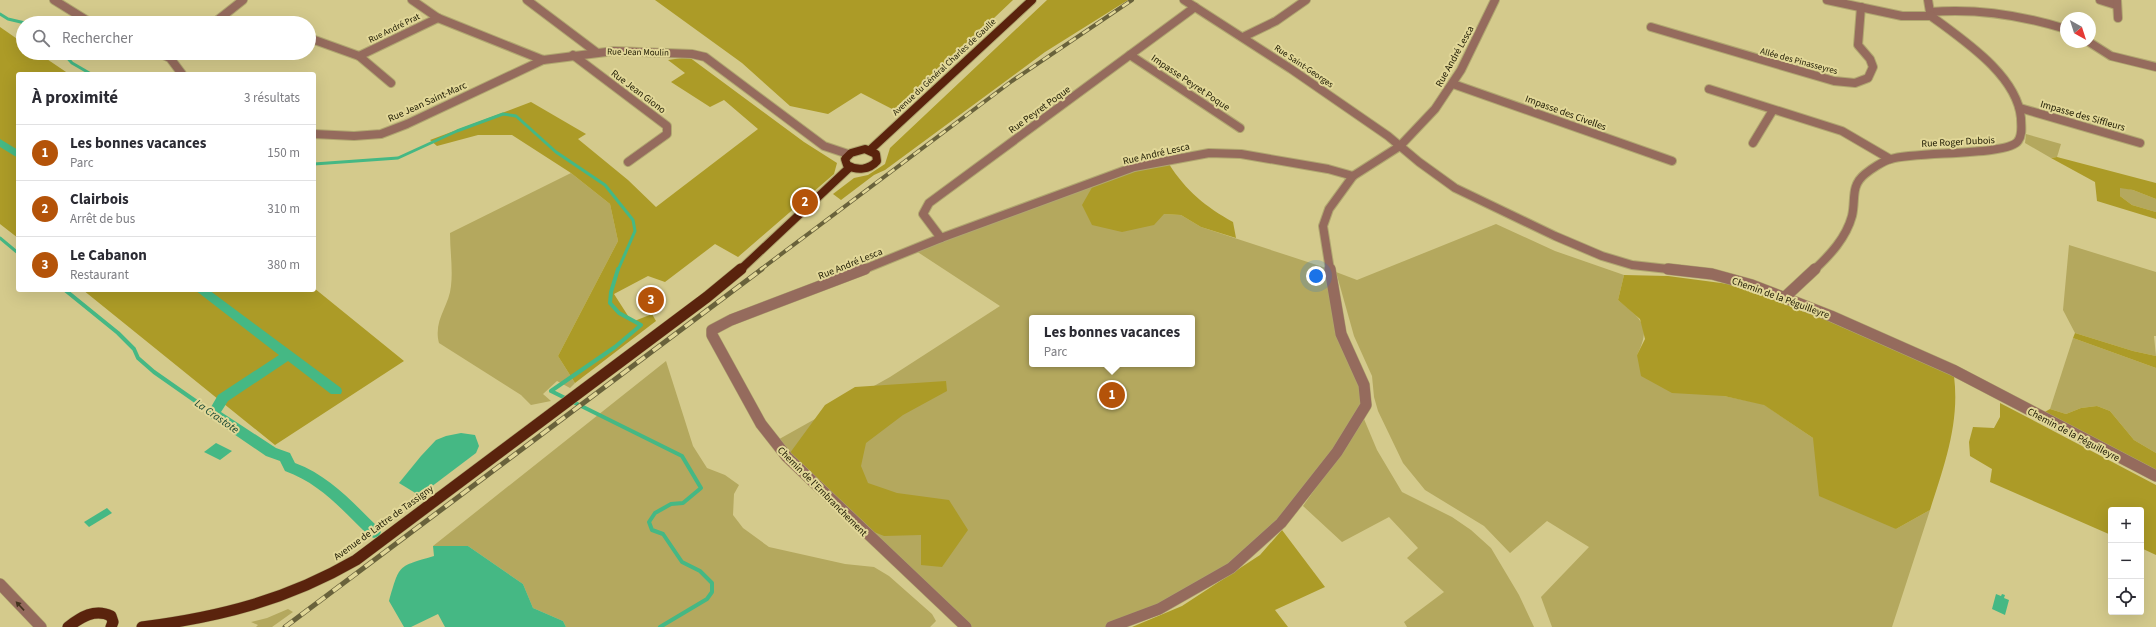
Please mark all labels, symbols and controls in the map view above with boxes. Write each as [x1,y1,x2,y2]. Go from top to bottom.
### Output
street label: Rue André Prat [366,10,422,47]
north arrow [2060,12,2096,48]
street label: Avenue du Général Charles de Gaulle [890,15,999,119]
search box [16,16,316,60]
street label: Rue André Lesca [1432,23,1478,90]
icon: search [30,27,52,49]
text: Rechercher [62,28,133,49]
street label: Rue Saint-Georges [1272,42,1336,91]
street label: Rue Jean Moulin [607,45,669,60]
street label: Allée des Pinasseyres [1759,45,1839,78]
street label: Impasse Peyret Poque [1148,51,1233,114]
street label: Rue Jean Giono [608,67,669,117]
street label: Rue Jean Saint-Marc [386,78,469,126]
street label: Rue Peyret Poque [1006,82,1073,137]
text: À proximité [32,86,118,110]
text: 3 résultats [244,89,300,107]
street label: Impasse des Civelles [1523,92,1608,134]
street label: Impasse des Siffleurs [2039,97,2127,135]
text: Les bonnes vacances [70,133,206,154]
street label: Rue Roger Dubois [1921,133,1995,151]
street label: Rue André Lesca [1121,139,1191,168]
text: 1 [42,144,48,162]
text: 150 m [267,144,300,162]
text: Parc [70,154,94,172]
pin: 2 [792,187,818,217]
text: Clairbois [70,189,129,210]
text: 2 [42,200,48,218]
text: 310 m [267,200,300,218]
text: Arrêt de bus [70,210,135,228]
text: Le Cabanon [70,245,147,266]
street label: Rue André Lesca [816,245,885,283]
text: 3 [42,256,48,274]
text: 380 m [267,256,300,274]
text: Restaurant [70,266,129,284]
your location [1306,266,1326,286]
street label: Chemin de la Péguilleyre [1730,274,1831,322]
pin: 3 [638,285,664,315]
popup [1029,315,1195,367]
text: Les bonnes vacances [1044,322,1180,343]
text: Parc [1044,343,1068,361]
pin: 1 [1099,380,1125,410]
water label: La Crastote [192,396,242,437]
street label: Chemin de la Péguilleyre [2025,405,2122,465]
street label: Chemin de l'Embranchement [774,444,871,540]
street label: Avenue de Lattre de Tassigny [331,482,437,564]
map controls [2108,507,2144,615]
button: + [2108,507,2144,543]
button: − [2108,543,2144,579]
button: locate [2108,579,2144,615]
one-way arrow [15,601,25,611]

